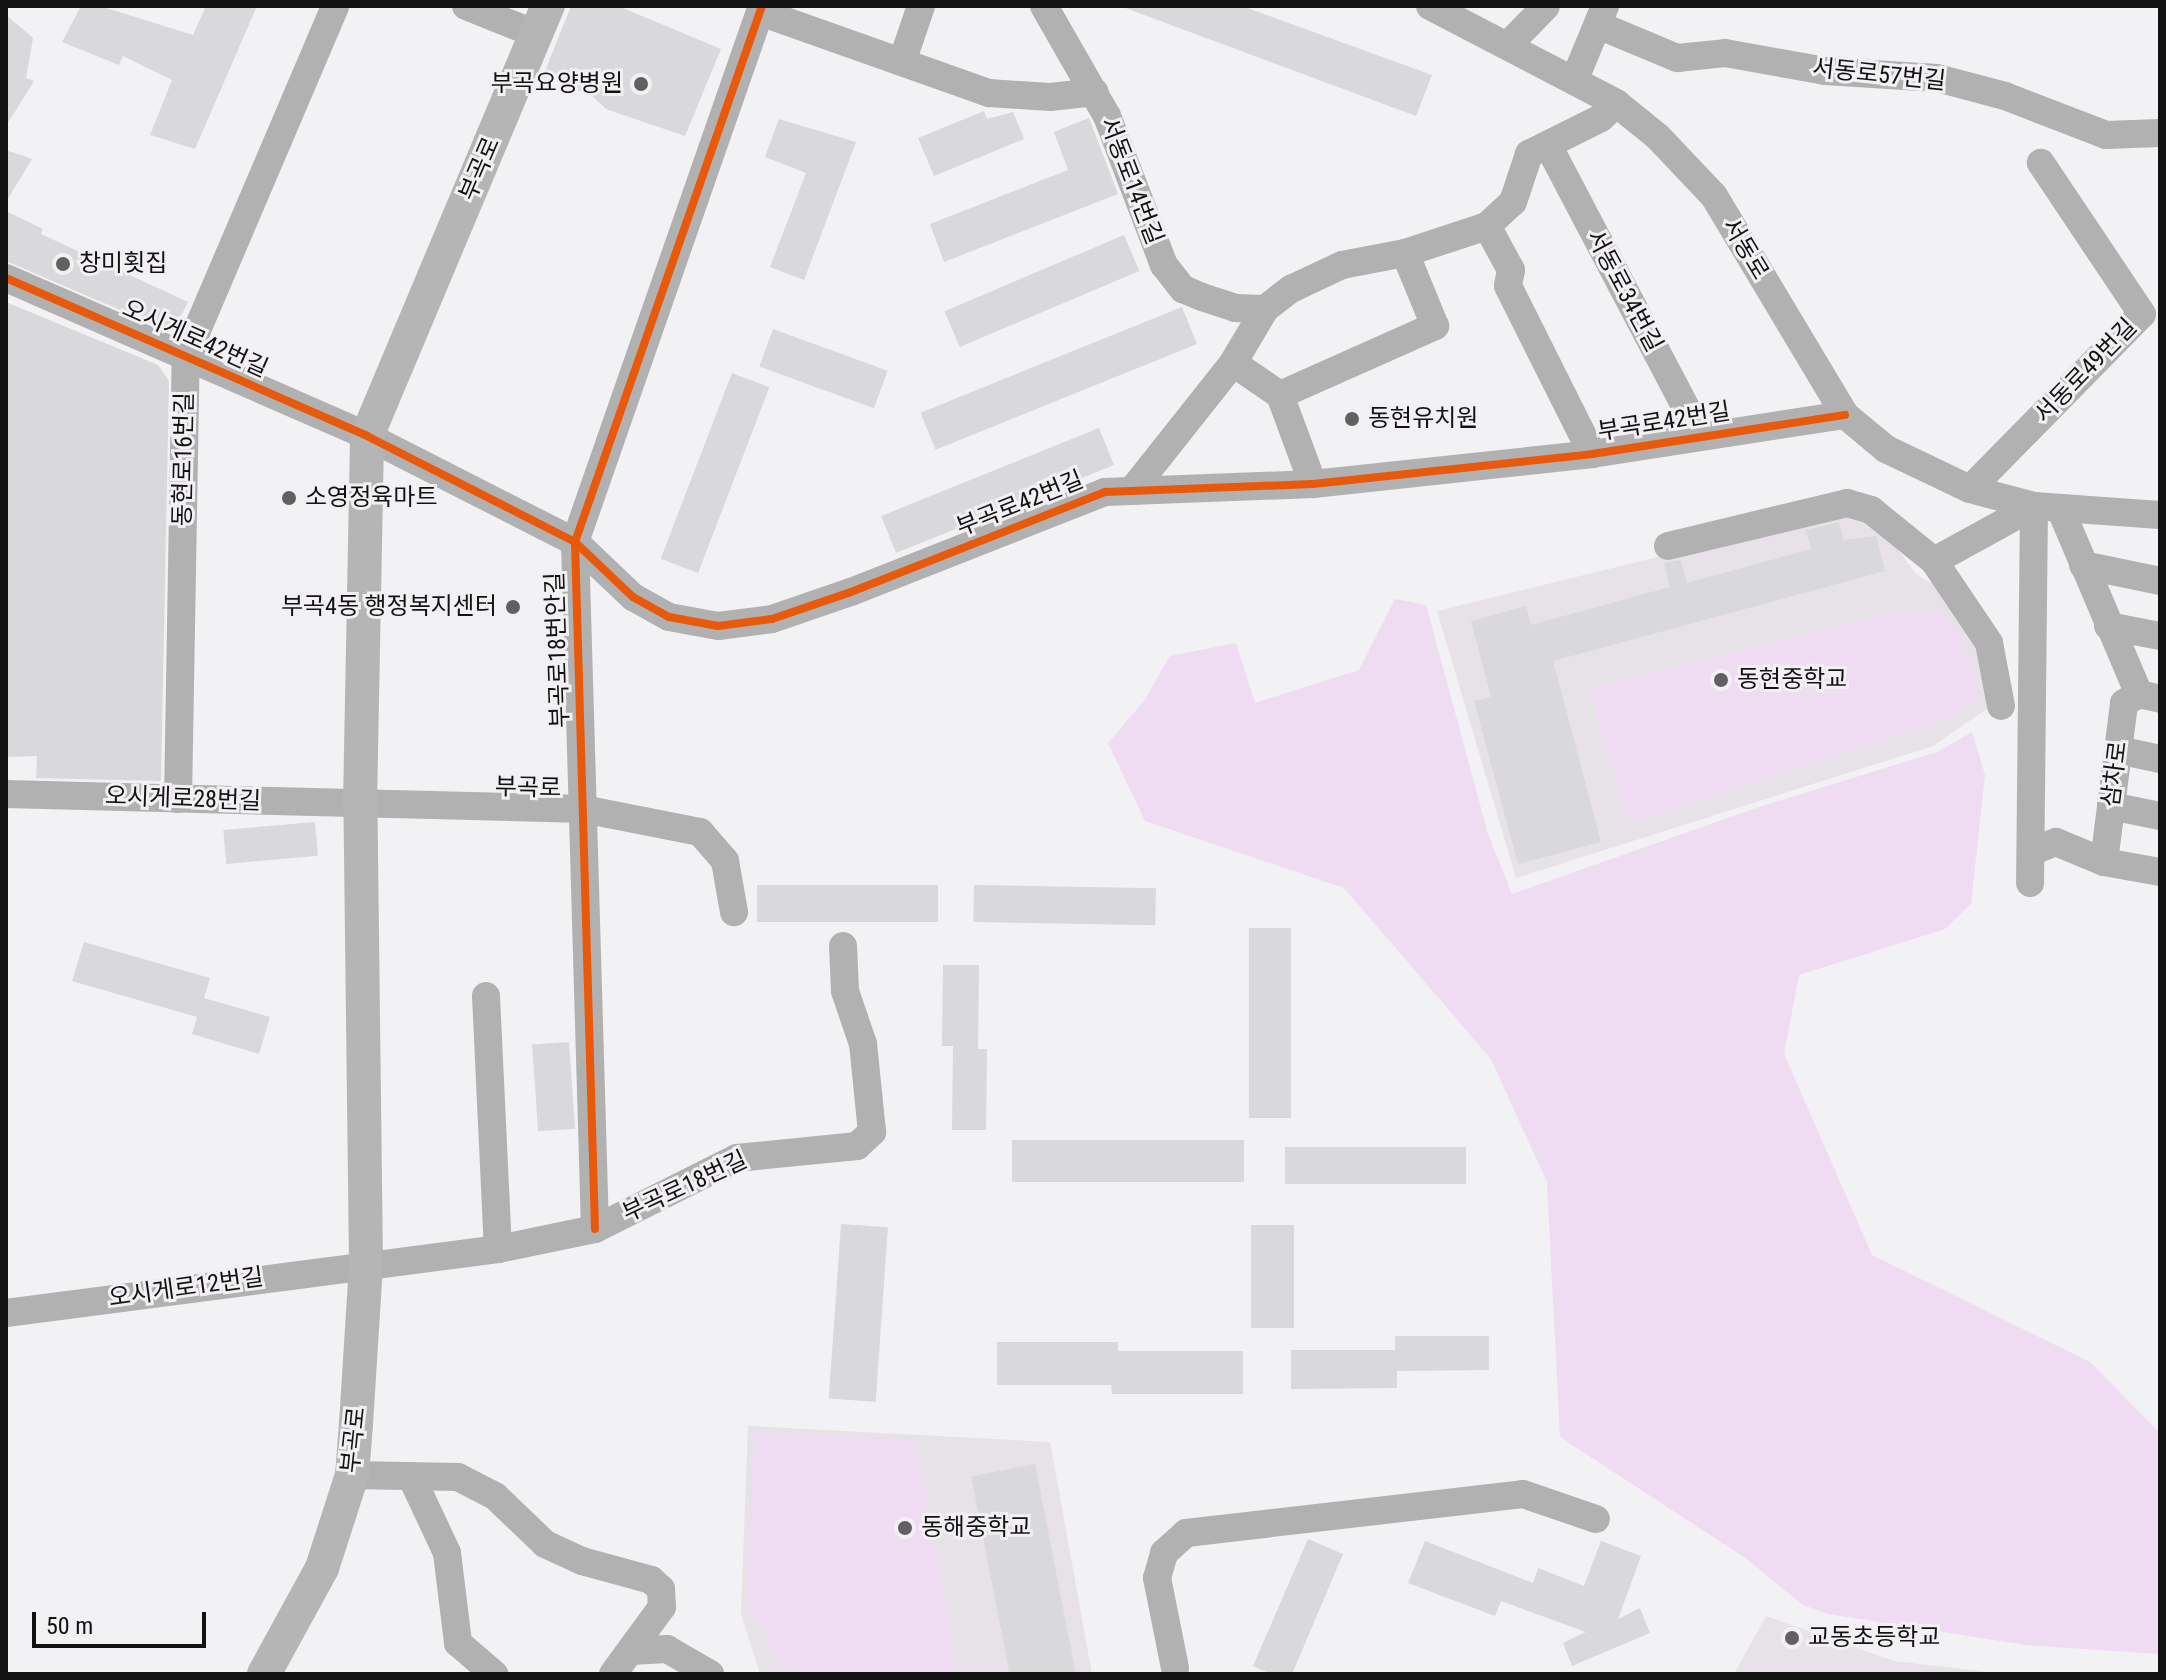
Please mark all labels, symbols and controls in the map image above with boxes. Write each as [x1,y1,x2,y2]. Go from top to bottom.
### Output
street label: 서동로57번길 [1811,54,1947,96]
place label: 부곡요양병원 [491,70,623,98]
marker: 부곡요양병원 [630,73,652,95]
street label: 서동로14번길 [1094,113,1168,249]
street label: 부곡로 [454,133,506,205]
street label: 서동로 [1716,213,1774,285]
street label: 서동로34번길 [1580,225,1668,357]
place label: 창미횟집 [79,250,167,278]
marker: 창미횟집 [54,255,72,273]
street label: 오시게로42번길 [118,294,272,384]
street label: 서동로49번길 [2029,313,2143,429]
street label: 동현로16번길 [168,392,200,526]
street label: 부곡로42번길 [1596,397,1732,447]
place label: 동현유치원 [1368,405,1478,433]
marker: 동현유치원 [1343,410,1361,428]
street label: 부곡로42번길 [952,466,1088,542]
place label: 소영정육마트 [305,484,437,512]
marker: 소영정육마트 [280,489,298,507]
street label: 부곡로18번안길 [541,571,575,729]
place label: 부곡4동 행정복지센터 [281,593,497,621]
marker: 부곡4동 행정복지센터 [504,598,522,616]
place label: 동현중학교 [1737,666,1847,694]
marker: 동현중학교 [1712,671,1730,689]
street label: 삼차로 [2097,739,2133,809]
street label: 부곡로 [495,773,561,803]
street label: 오시게로28번길 [104,782,262,816]
street label: 부곡로18번길 [618,1146,752,1228]
street label: 오시게로12번길 [107,1263,265,1313]
street label: 부곡로 [336,1406,372,1474]
place label: 동해중학교 [921,1514,1031,1542]
marker: 동해중학교 [896,1519,914,1537]
scale bar [36,1596,210,1646]
text: 50 m [46,1612,93,1640]
place label: 교동초등학교 [1808,1624,1940,1652]
marker: 교동초등학교 [1783,1629,1801,1647]

